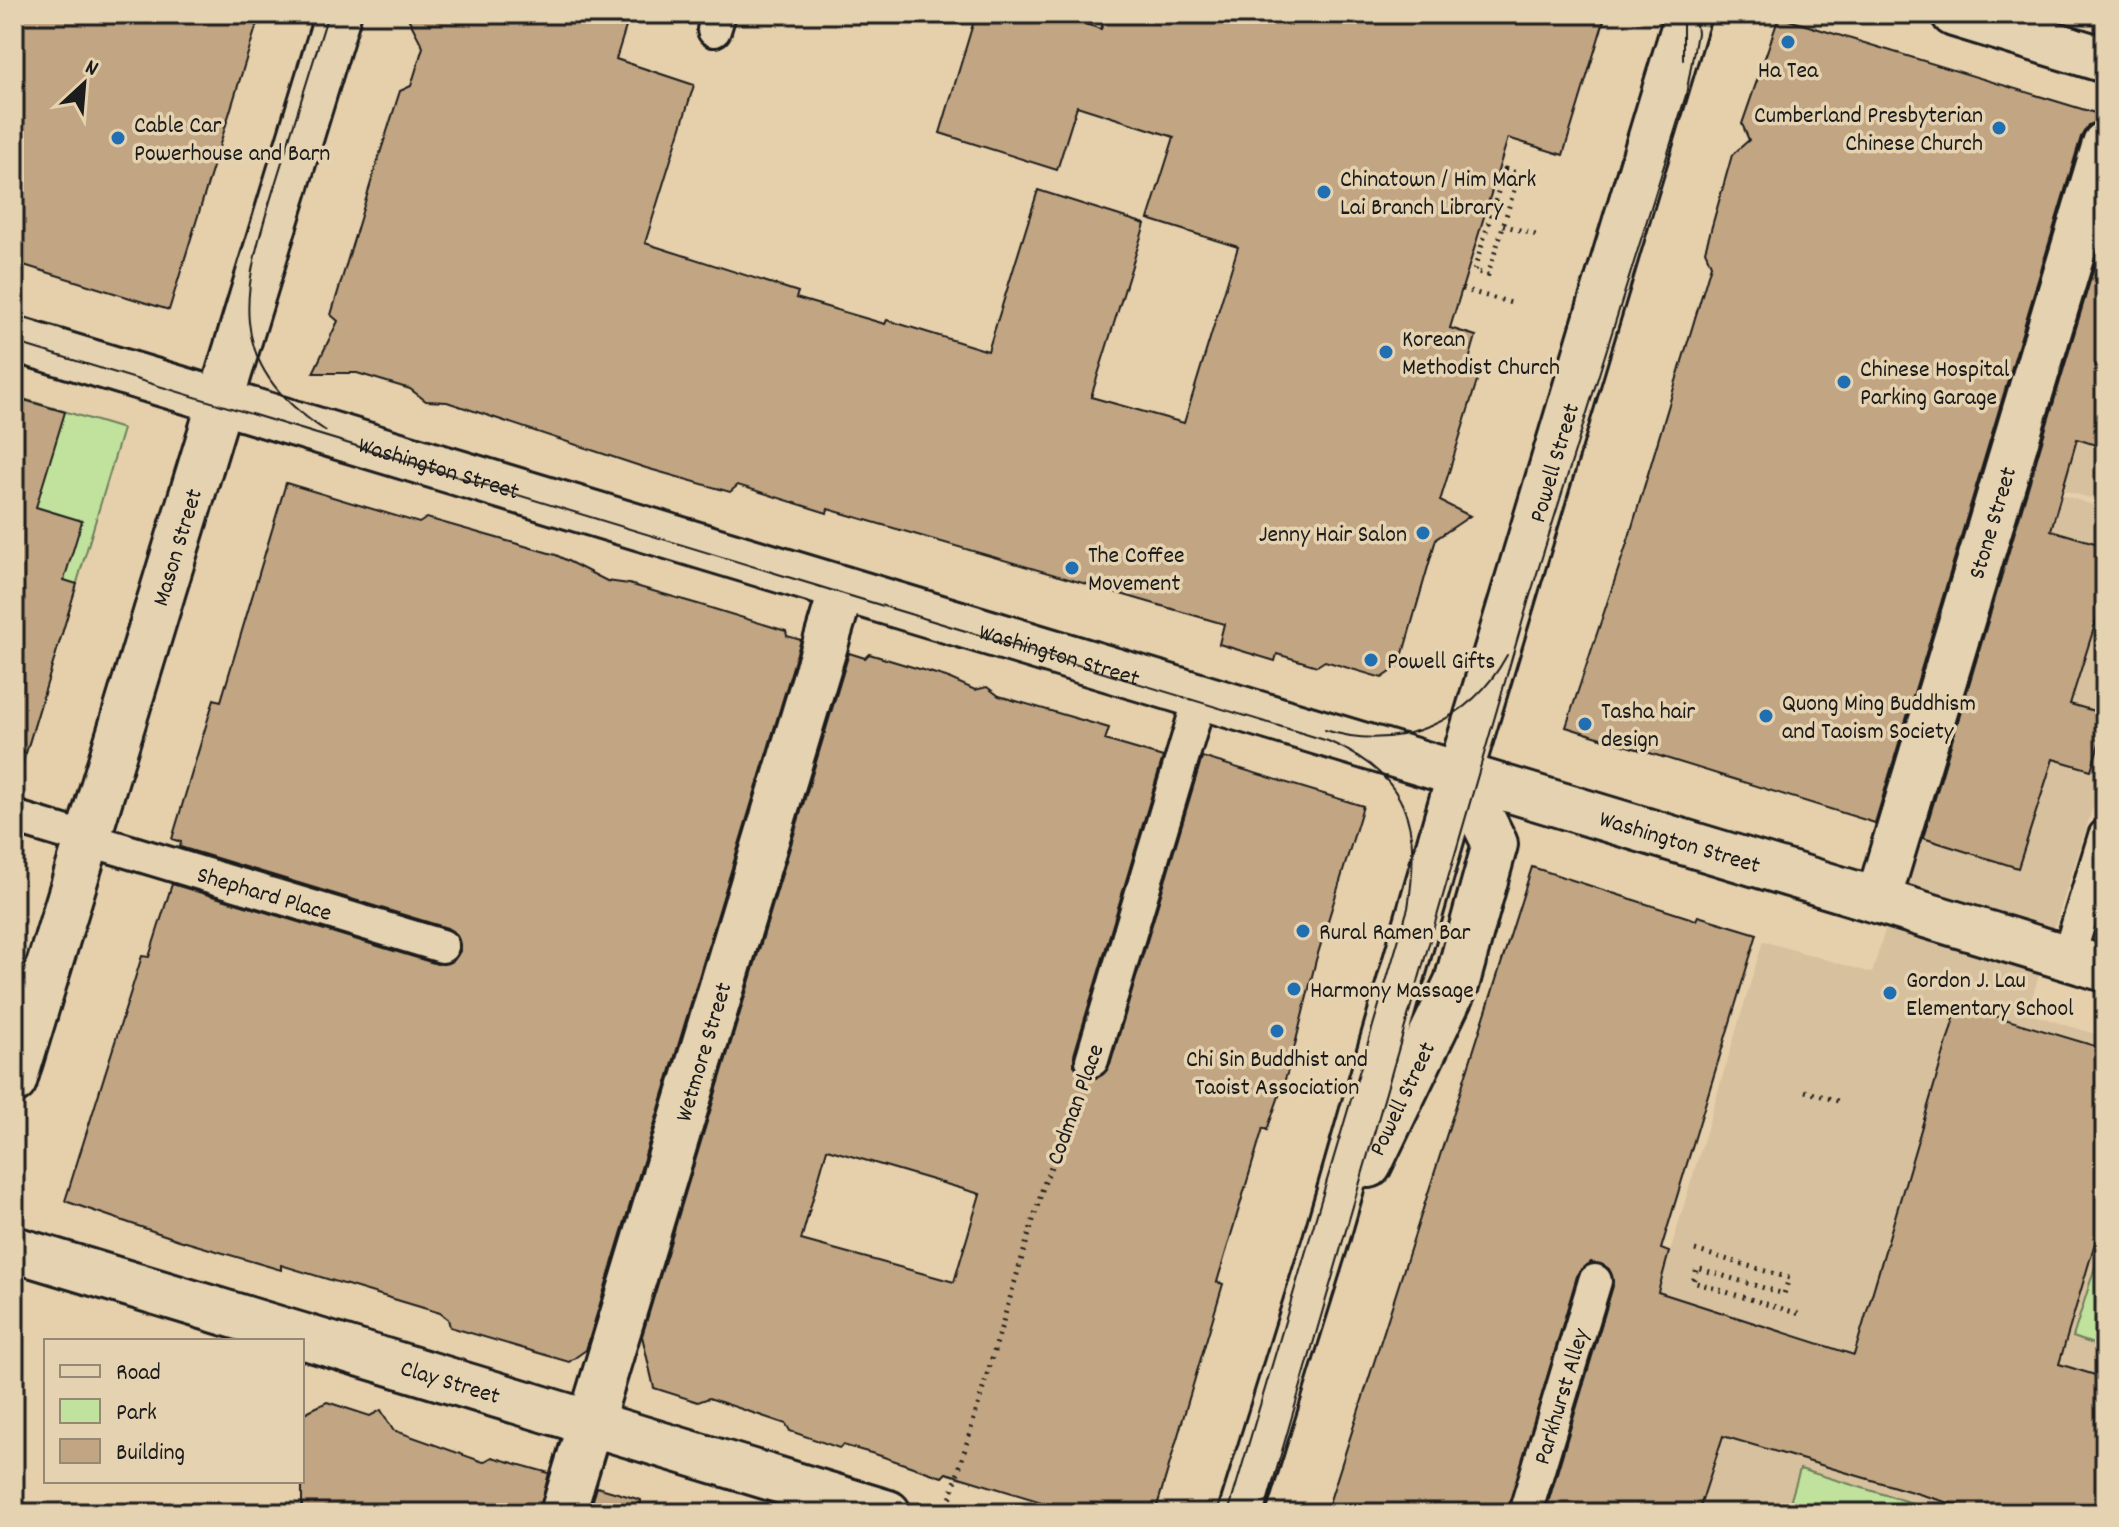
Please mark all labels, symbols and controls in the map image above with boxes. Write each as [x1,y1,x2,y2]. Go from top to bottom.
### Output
marker: Ha Tea [1779,33,1797,51]
north arrow [44,44,124,124]
text: N [80,53,103,86]
place label: Ha Tea [1758,55,1819,89]
place label: Cumberland Presbyterian Chinese Church [1754,100,1983,162]
place label: Cable Car Powerhouse and Barn [134,110,330,172]
marker: Cumberland Presbyterian Chinese Church [1990,119,2008,137]
marker: Cable Car Powerhouse and Barn [109,129,127,147]
place label: Chinatown / Him Mark Lai Branch Library [1340,164,1536,226]
marker: Chinatown / Him Mark Lai Branch Library [1315,183,1333,201]
place label: Korean Methodist Church [1402,324,1560,386]
marker: Korean Methodist Church [1377,343,1395,361]
place label: Chinese Hospital Parking Garage [1860,354,2010,416]
marker: Chinese Hospital Parking Garage [1835,373,1853,391]
street label: Powell Street [1522,399,1590,527]
street label: Washington Street [354,430,523,510]
street label: Stone Street [1961,463,2027,584]
street label: Mason Street [145,485,213,611]
place label: Jenny Hair Salon [1259,519,1407,553]
marker: Jenny Hair Salon [1414,524,1432,542]
place label: The Coffee Movement [1088,540,1185,602]
marker: The Coffee Movement [1063,559,1081,577]
street label: Washington Street [974,617,1144,697]
place label: Powell Gifts [1387,646,1495,680]
marker: Powell Gifts [1362,651,1380,669]
place label: Quong Ming Buddhism and Taoism Society [1782,688,1976,750]
place label: Tasha hair design [1601,696,1695,758]
marker: Quong Ming Buddhism and Taoism Society [1757,707,1775,725]
marker: Tasha hair design [1576,715,1594,733]
street label: Washington Street [1594,804,1764,884]
street label: Shephard Place [192,859,336,932]
place label: Rural Ramen Bar [1319,917,1471,951]
marker: Rural Ramen Bar [1294,922,1312,940]
place label: Gordon J. Lau Elementary School [1906,965,2074,1027]
place label: Harmony Massage [1310,975,1474,1009]
street label: Wetmore Street [668,979,742,1126]
marker: Harmony Massage [1285,980,1303,998]
marker: Gordon J. Lau Elementary School [1881,984,1899,1002]
marker: Chi Sin Buddhist and Taoist Association [1268,1022,1286,1040]
street label: Powell Street [1362,1037,1446,1162]
street label: Codman Place [1039,1040,1114,1170]
place label: Chi Sin Buddhist and Taoist Association [1186,1044,1368,1106]
street label: Parkhurst Alley [1527,1324,1600,1469]
legend [44,1339,304,1483]
street label: Clay Street [396,1353,504,1415]
text: Road [116,1357,161,1391]
text: Park [116,1397,157,1431]
text: Building [116,1437,185,1471]

